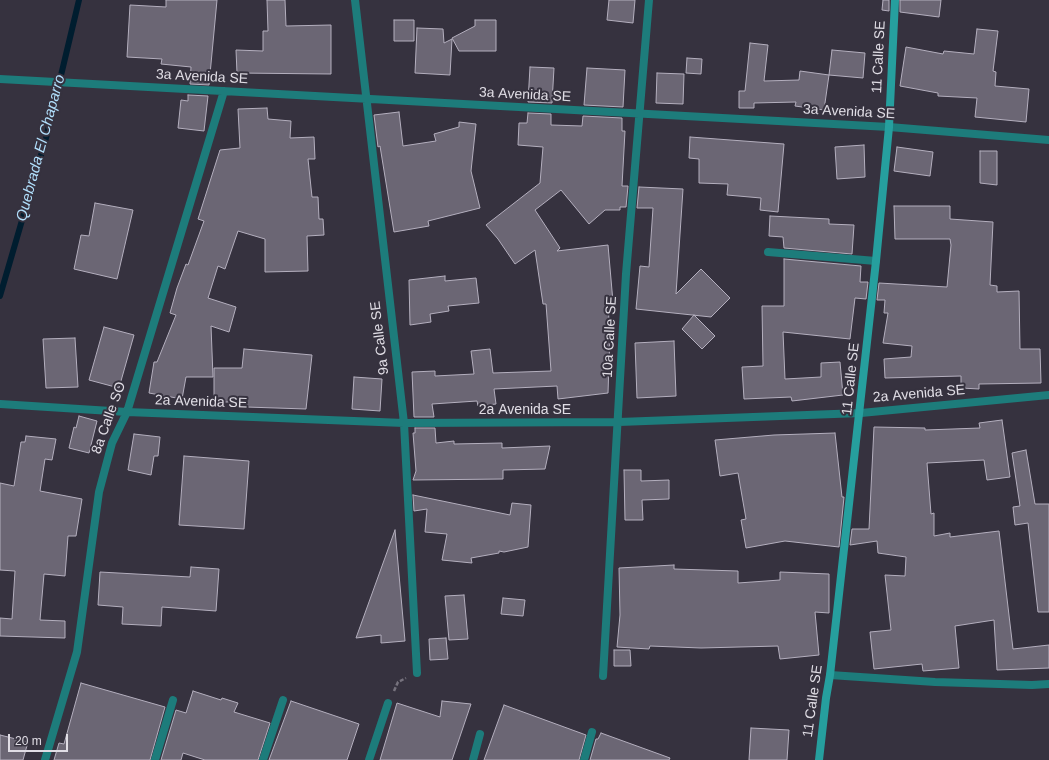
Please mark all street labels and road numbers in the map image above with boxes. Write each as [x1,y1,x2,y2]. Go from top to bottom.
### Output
street label: 11 Calle SE [869,20,889,94]
street label: 3a Avenida SE [155,66,249,88]
street label: 3a Avenida SE [478,84,572,106]
street label: 3a Avenida SE [802,101,896,123]
street label: 10a Calle SE [599,296,621,378]
street label: 9a Calle SE [367,300,393,376]
street label: 11 Calle SE [839,342,863,416]
street label: 8a Calle SO [88,380,130,456]
street label: 2a Avenida SE [872,382,966,406]
street label: 2a Avenida SE [155,392,247,412]
street label: 2a Avenida SE [479,402,571,418]
street label: 11 Calle SE [800,664,826,738]

